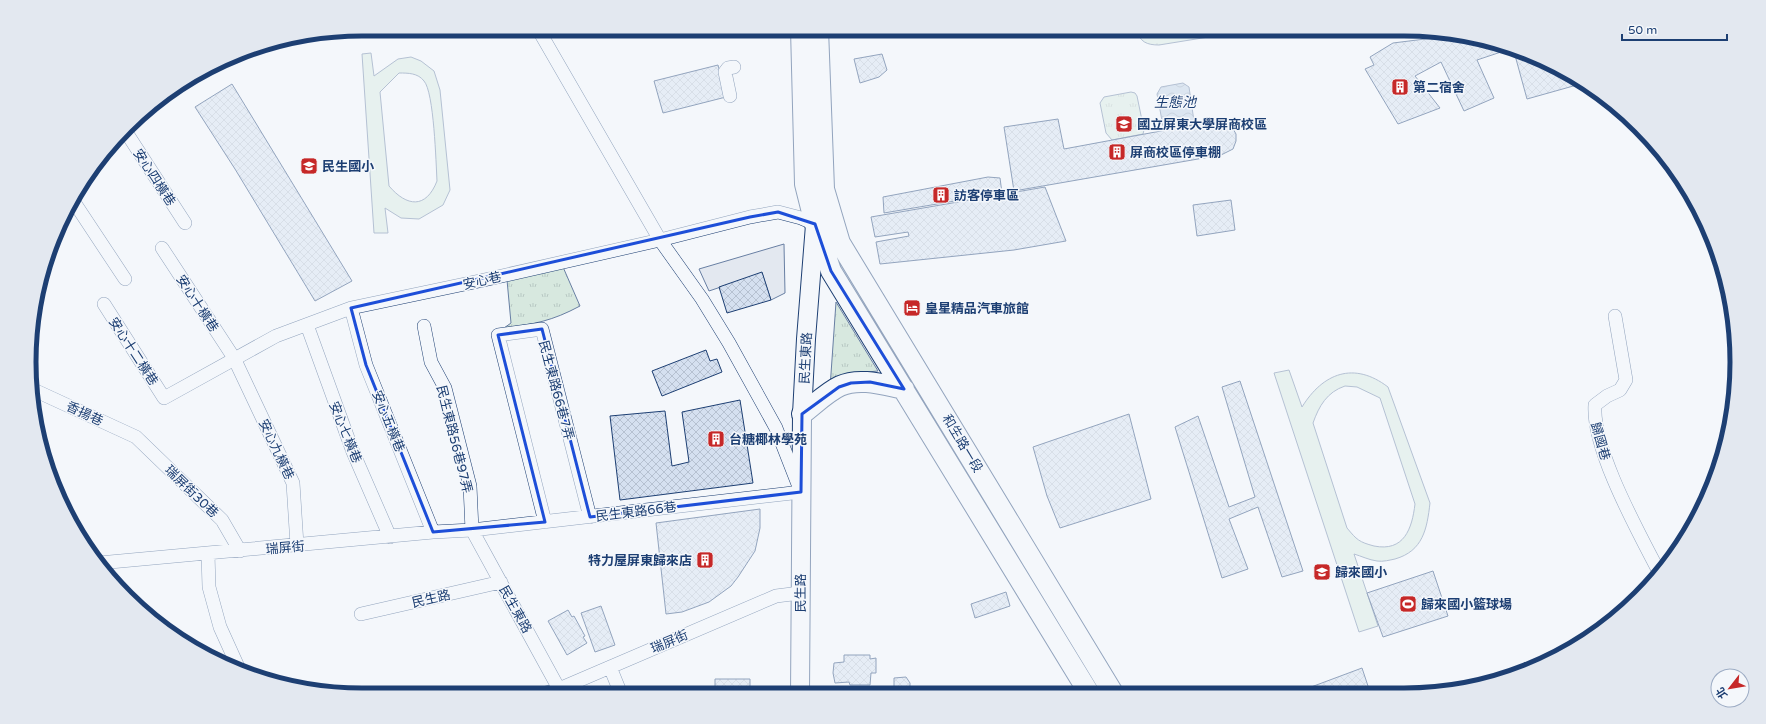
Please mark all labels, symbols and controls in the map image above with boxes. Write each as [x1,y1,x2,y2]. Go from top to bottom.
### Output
scale bar [1622,16,1727,42]
text: 50 m [1628,23,1657,37]
building icon: 第二宿舍 [1390,77,1410,97]
place label: 第二宿舍 [1413,80,1465,96]
water label: 生態池 [1154,94,1198,111]
school or university icon: 國立屏東大學屏商校區 [1114,114,1134,134]
place label: 國立屏東大學屏商校區 [1137,117,1267,133]
building icon: 屏商校區停車棚 [1107,142,1127,162]
place label: 屏商校區停車棚 [1130,145,1221,161]
street label: 安心四橫巷 [130,146,179,209]
school or university icon: 民生國小 [299,156,319,176]
place label: 民生國小 [322,159,375,175]
building icon: 訪客停車區 [931,185,951,205]
place label: 訪客停車區 [954,188,1019,204]
street label: 安心巷 [461,269,503,293]
street label: 安心十橫巷 [173,272,222,335]
hotel icon: 皇星精品汽車旅館 [902,298,922,318]
place label: 皇星精品汽車旅館 [925,301,1029,317]
street label: 安心十二橫巷 [105,314,161,389]
street label: 民生東路 [797,332,815,384]
street label: 民生東路66巷7弄 [535,339,577,442]
street label: 民生東路56巷97弄 [433,384,475,495]
street label: 安心五橫巷 [368,388,408,455]
street label: 香揚巷 [64,398,106,429]
street label: 安心七橫巷 [325,399,365,466]
street label: 和生路一段 [939,412,986,475]
street label: 安心九橫巷 [255,417,297,482]
street label: 歸國巷 [1587,420,1613,462]
building icon: 台糖椰林學苑 [706,429,726,449]
place label: 台糖椰林學苑 [729,432,807,448]
street label: 瑞屏街30巷 [161,462,221,521]
street label: 民生東路66巷 [595,499,677,525]
street label: 瑞屏街 [265,538,305,558]
building icon: 特力屋屏東歸來店 [695,550,715,570]
place label: 特力屋屏東歸來店 [588,553,692,569]
school or university icon: 歸來國小 [1312,562,1332,582]
place label: 歸來國小 [1335,565,1388,581]
street label: 民生路 [793,573,809,613]
street label: 民生東路 [496,583,535,636]
street label: 民生路 [410,587,452,611]
sports icon: 歸來國小籃球場 [1398,594,1418,614]
place label: 歸來國小籃球場 [1421,597,1512,613]
street label: 瑞屏街 [648,627,690,657]
north arrow [1710,668,1750,708]
text: 北 [1713,685,1730,701]

